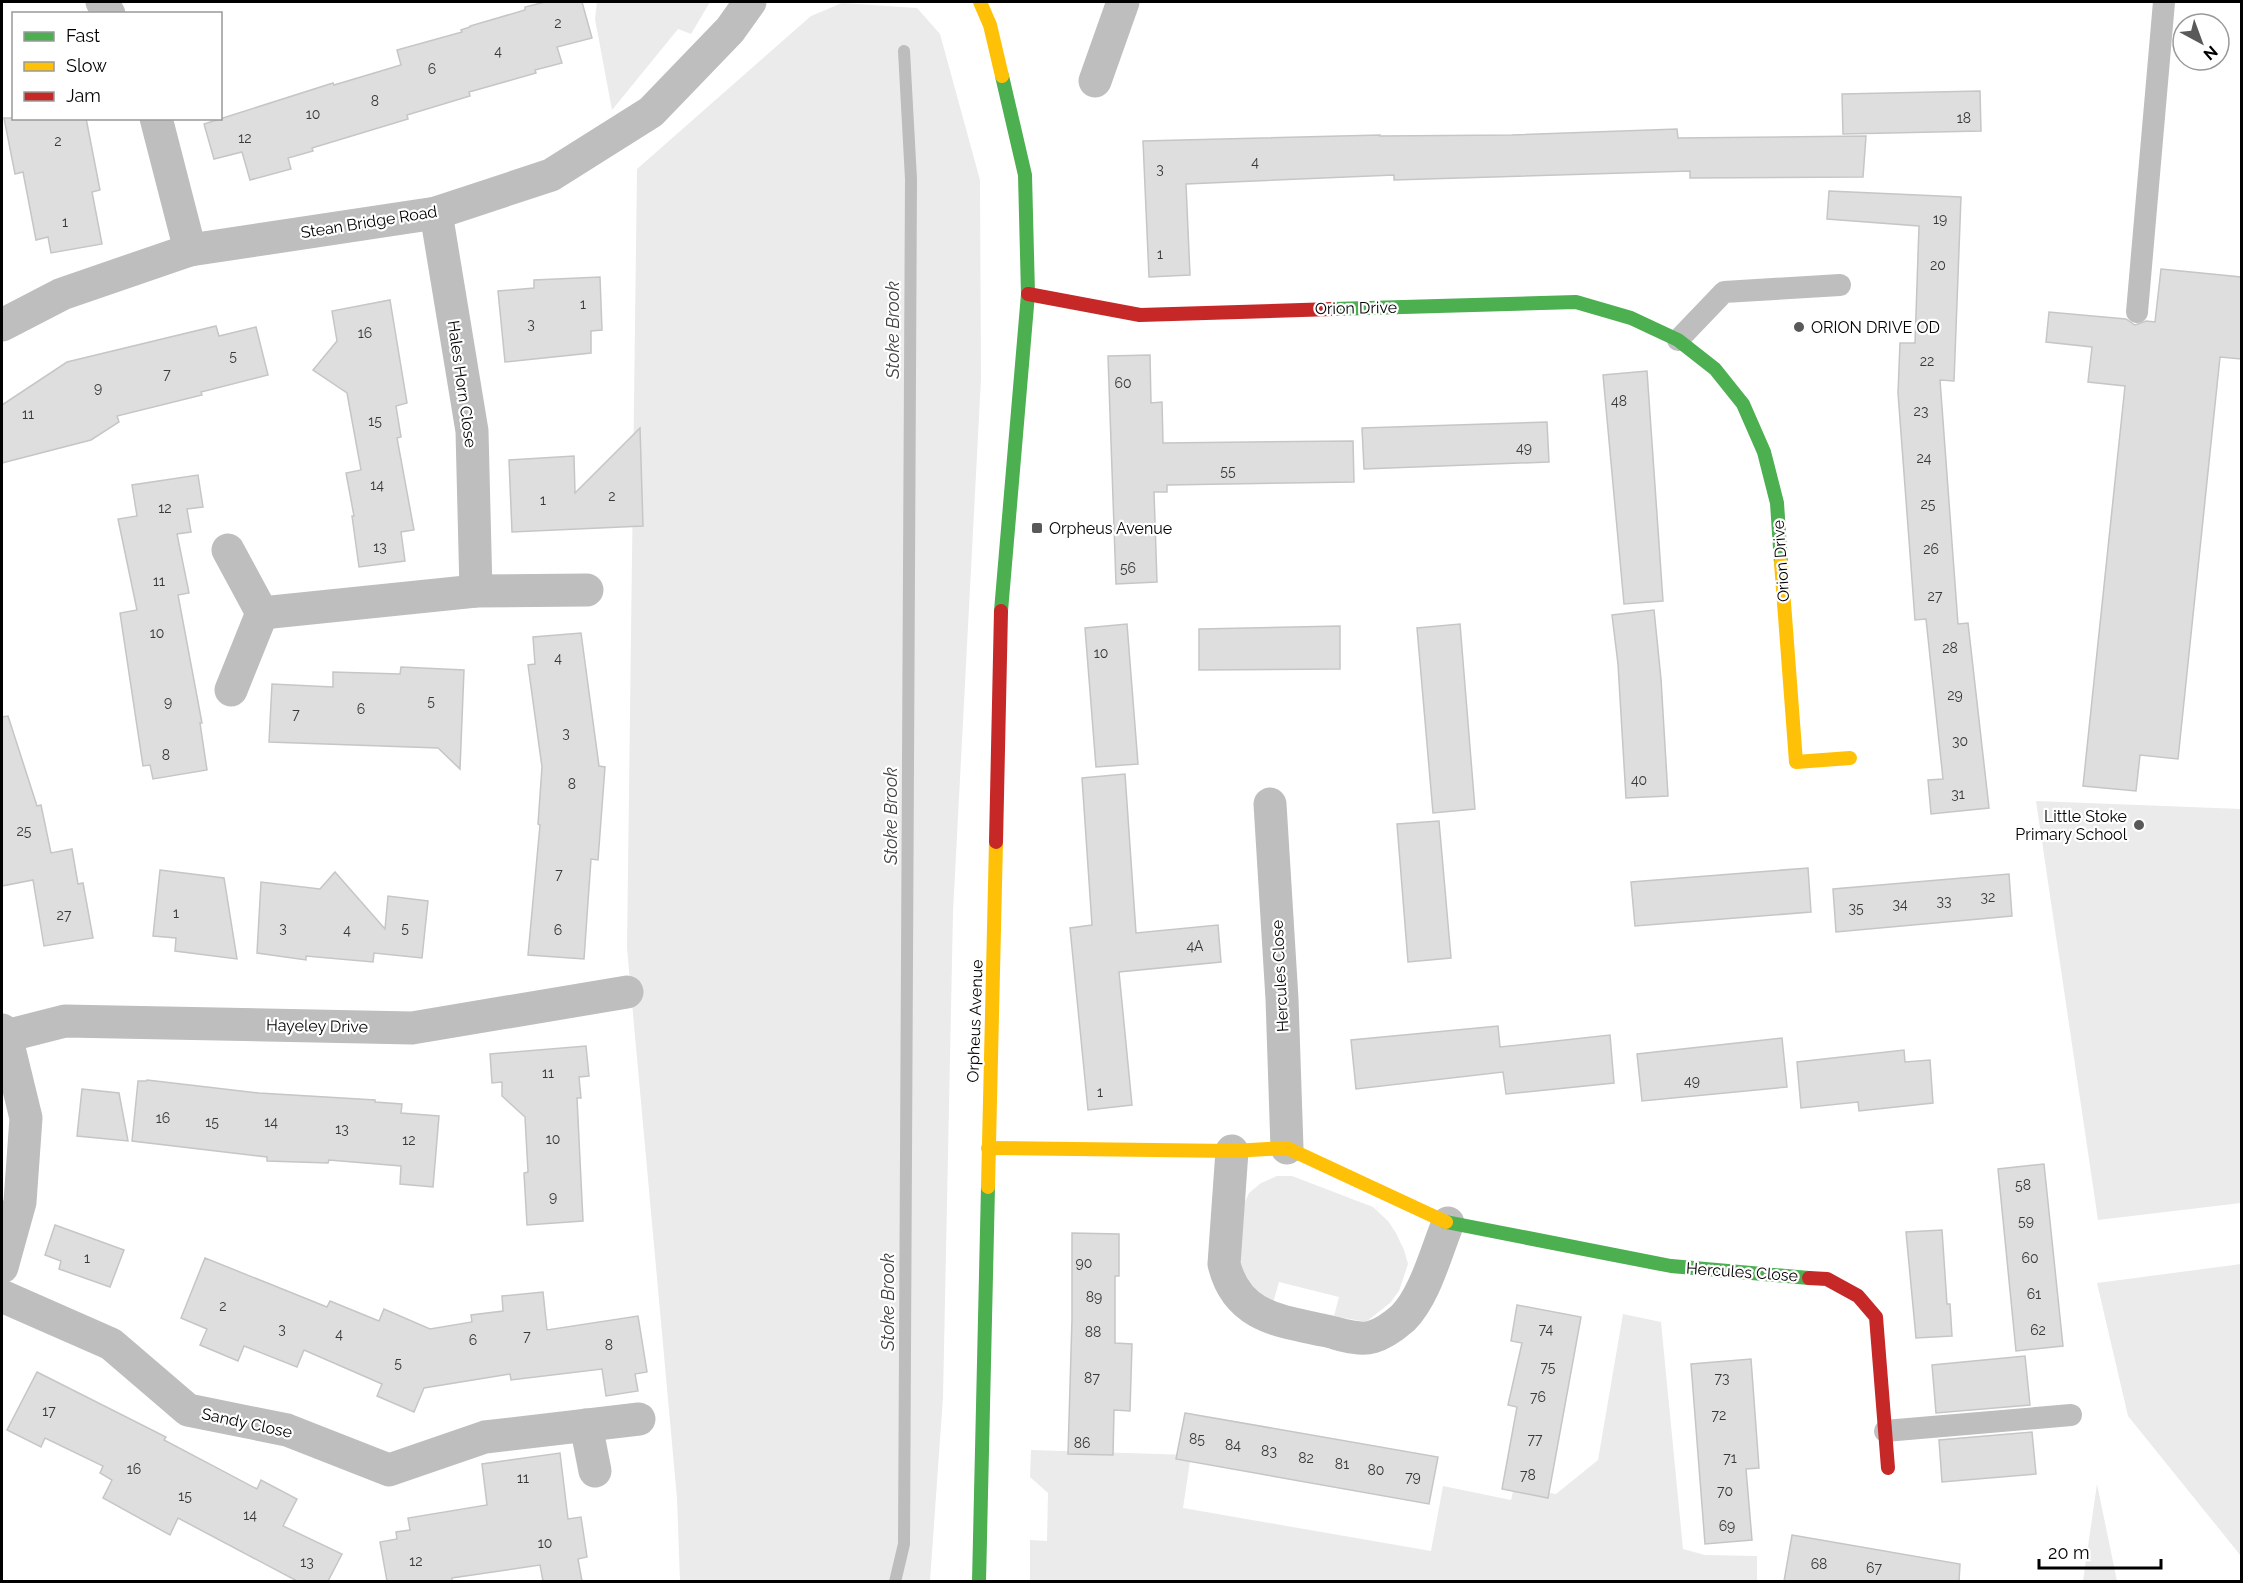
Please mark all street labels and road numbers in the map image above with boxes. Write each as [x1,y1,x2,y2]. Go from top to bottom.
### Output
street label: Stean Bridge Road [299,202,439,242]
street label: Orion Drive [1315,298,1397,318]
street label: Hales Horn Close [444,319,480,449]
street label: Orion Drive [1769,519,1793,603]
street label: Hercules Close [1268,919,1292,1033]
street label: Orpheus Avenue [963,959,987,1083]
street label: Hayeley Drive [266,1016,368,1036]
street label: Hercules Close [1685,1259,1799,1285]
street label: Sandy Close [200,1404,294,1442]

